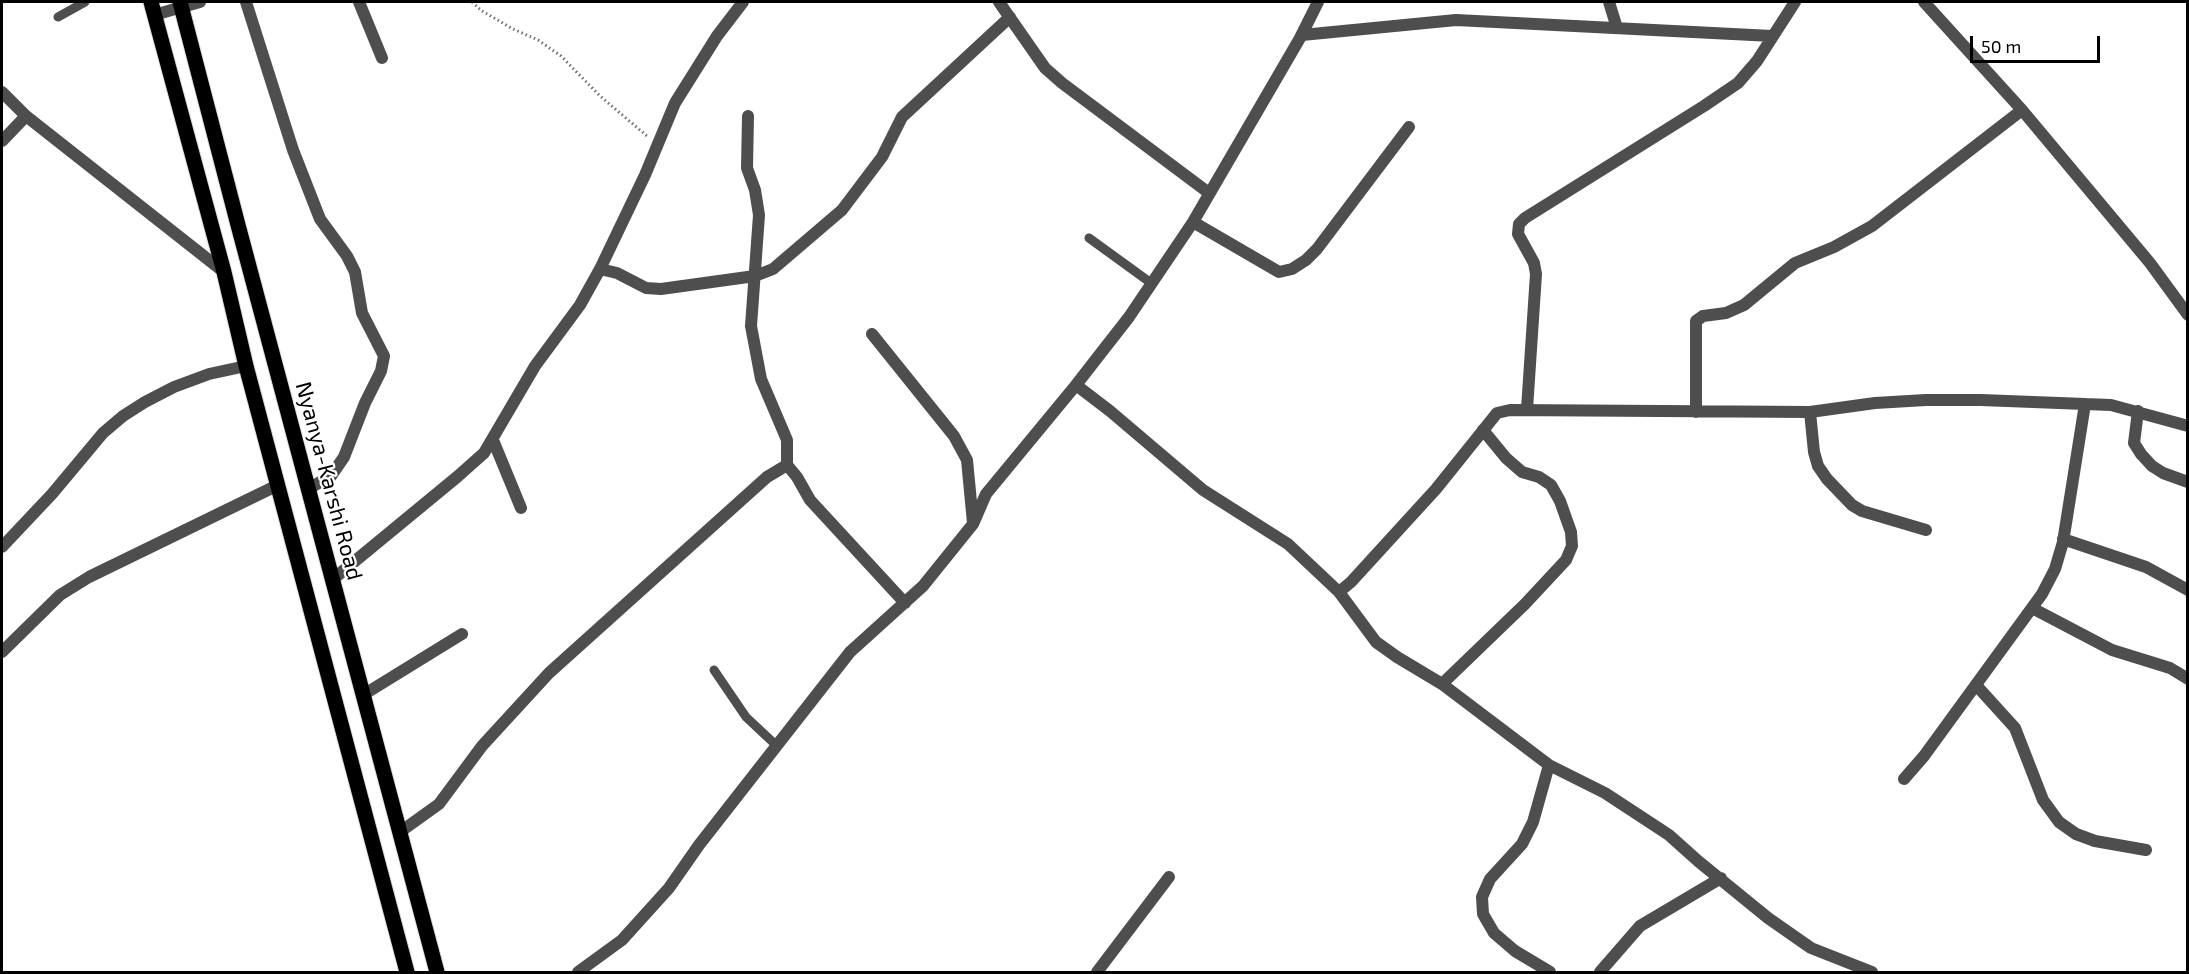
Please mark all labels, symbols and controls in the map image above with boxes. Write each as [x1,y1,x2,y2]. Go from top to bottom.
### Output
scale bar [1973,24,2104,62]
text: 50 m [1981,35,2021,57]
street label: Nyanya-Karshi Road [290,379,368,583]

